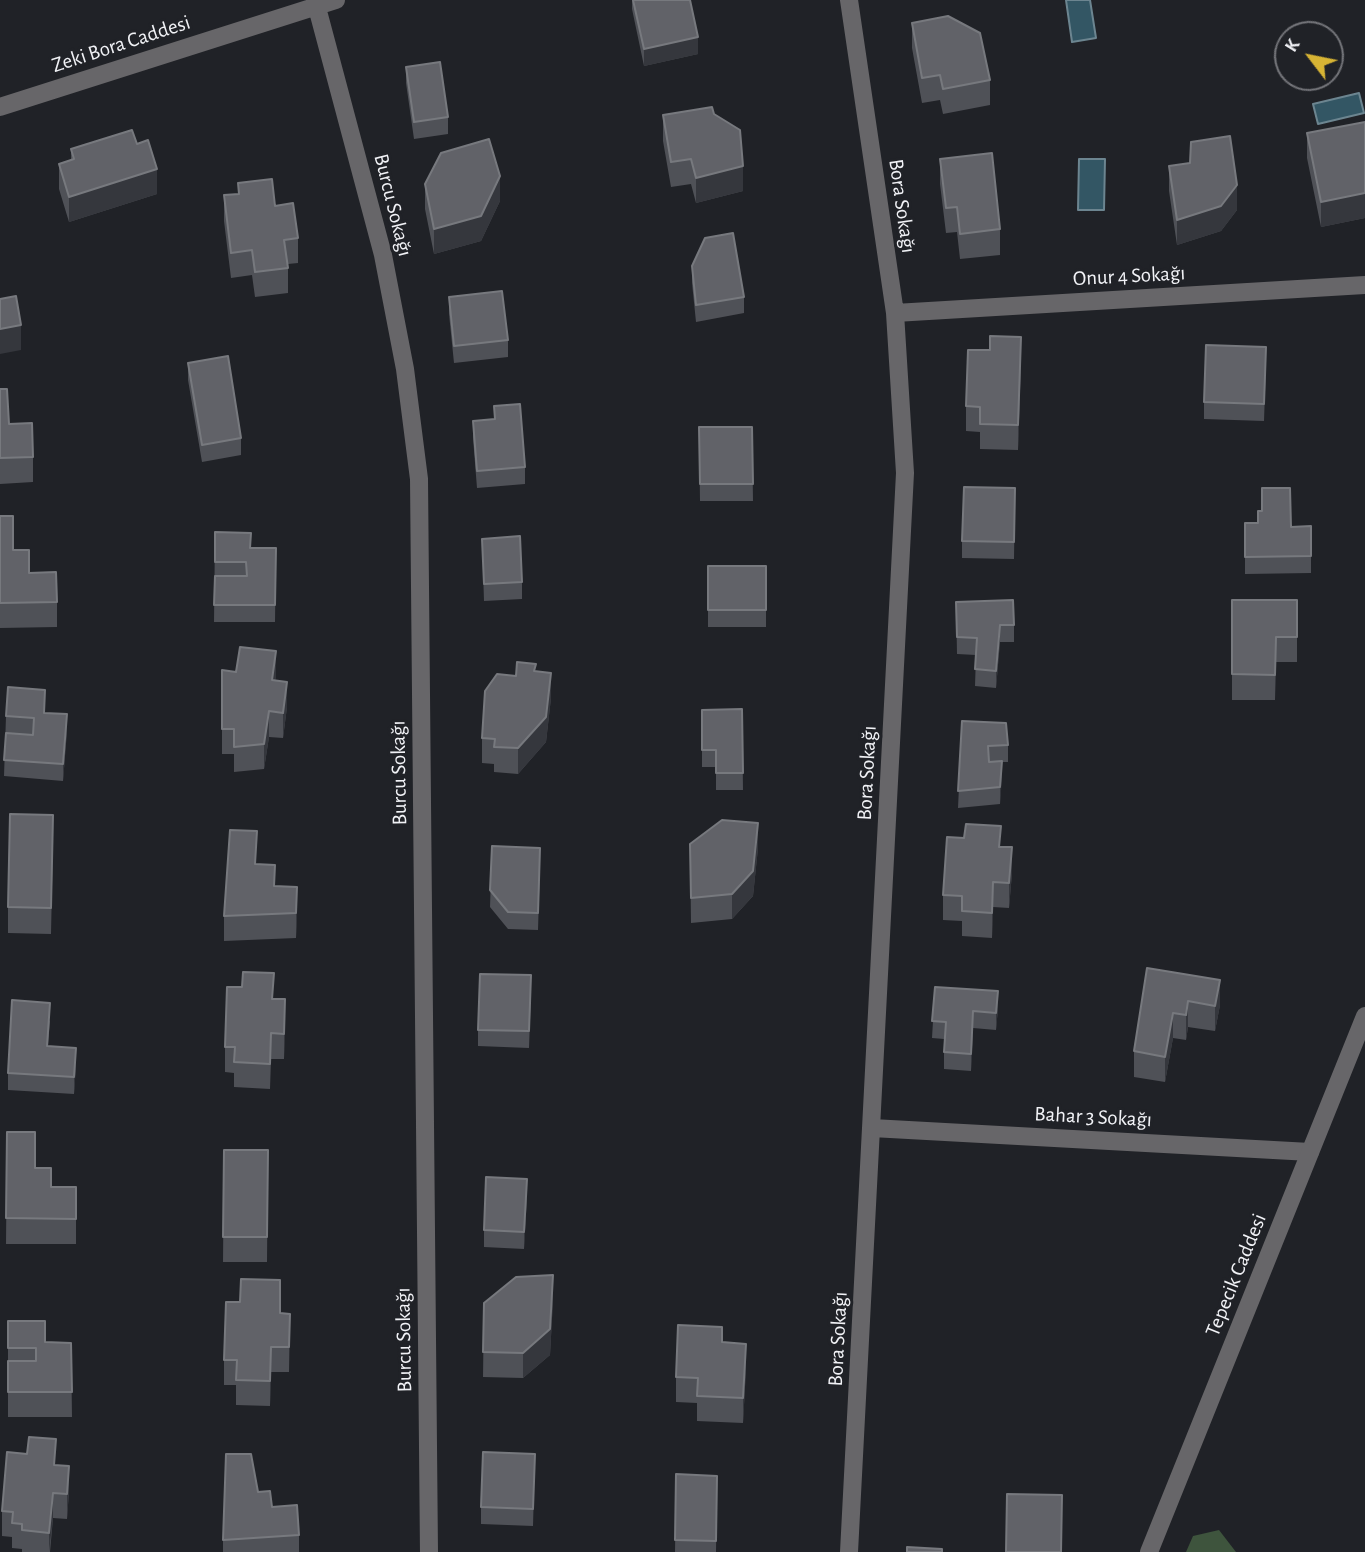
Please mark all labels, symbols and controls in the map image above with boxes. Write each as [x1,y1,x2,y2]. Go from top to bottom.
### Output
street label: Zeki Bora Caddesi [49,10,193,78]
north arrow [1274,21,1344,91]
text: K [1281,36,1303,55]
street label: Burcu Sokağı [368,151,418,259]
street label: Bora Sokağı [883,157,921,255]
street label: Onur 4 Sokağı [1072,260,1186,292]
street label: Burcu Sokağı [385,720,413,826]
street label: Bora Sokağı [852,725,882,821]
street label: Bahar 3 Sokağı [1034,1101,1152,1133]
street label: Tepecik Caddesi [1200,1210,1272,1340]
street label: Burcu Sokağı [390,1287,418,1393]
street label: Bora Sokağı [823,1291,853,1387]

